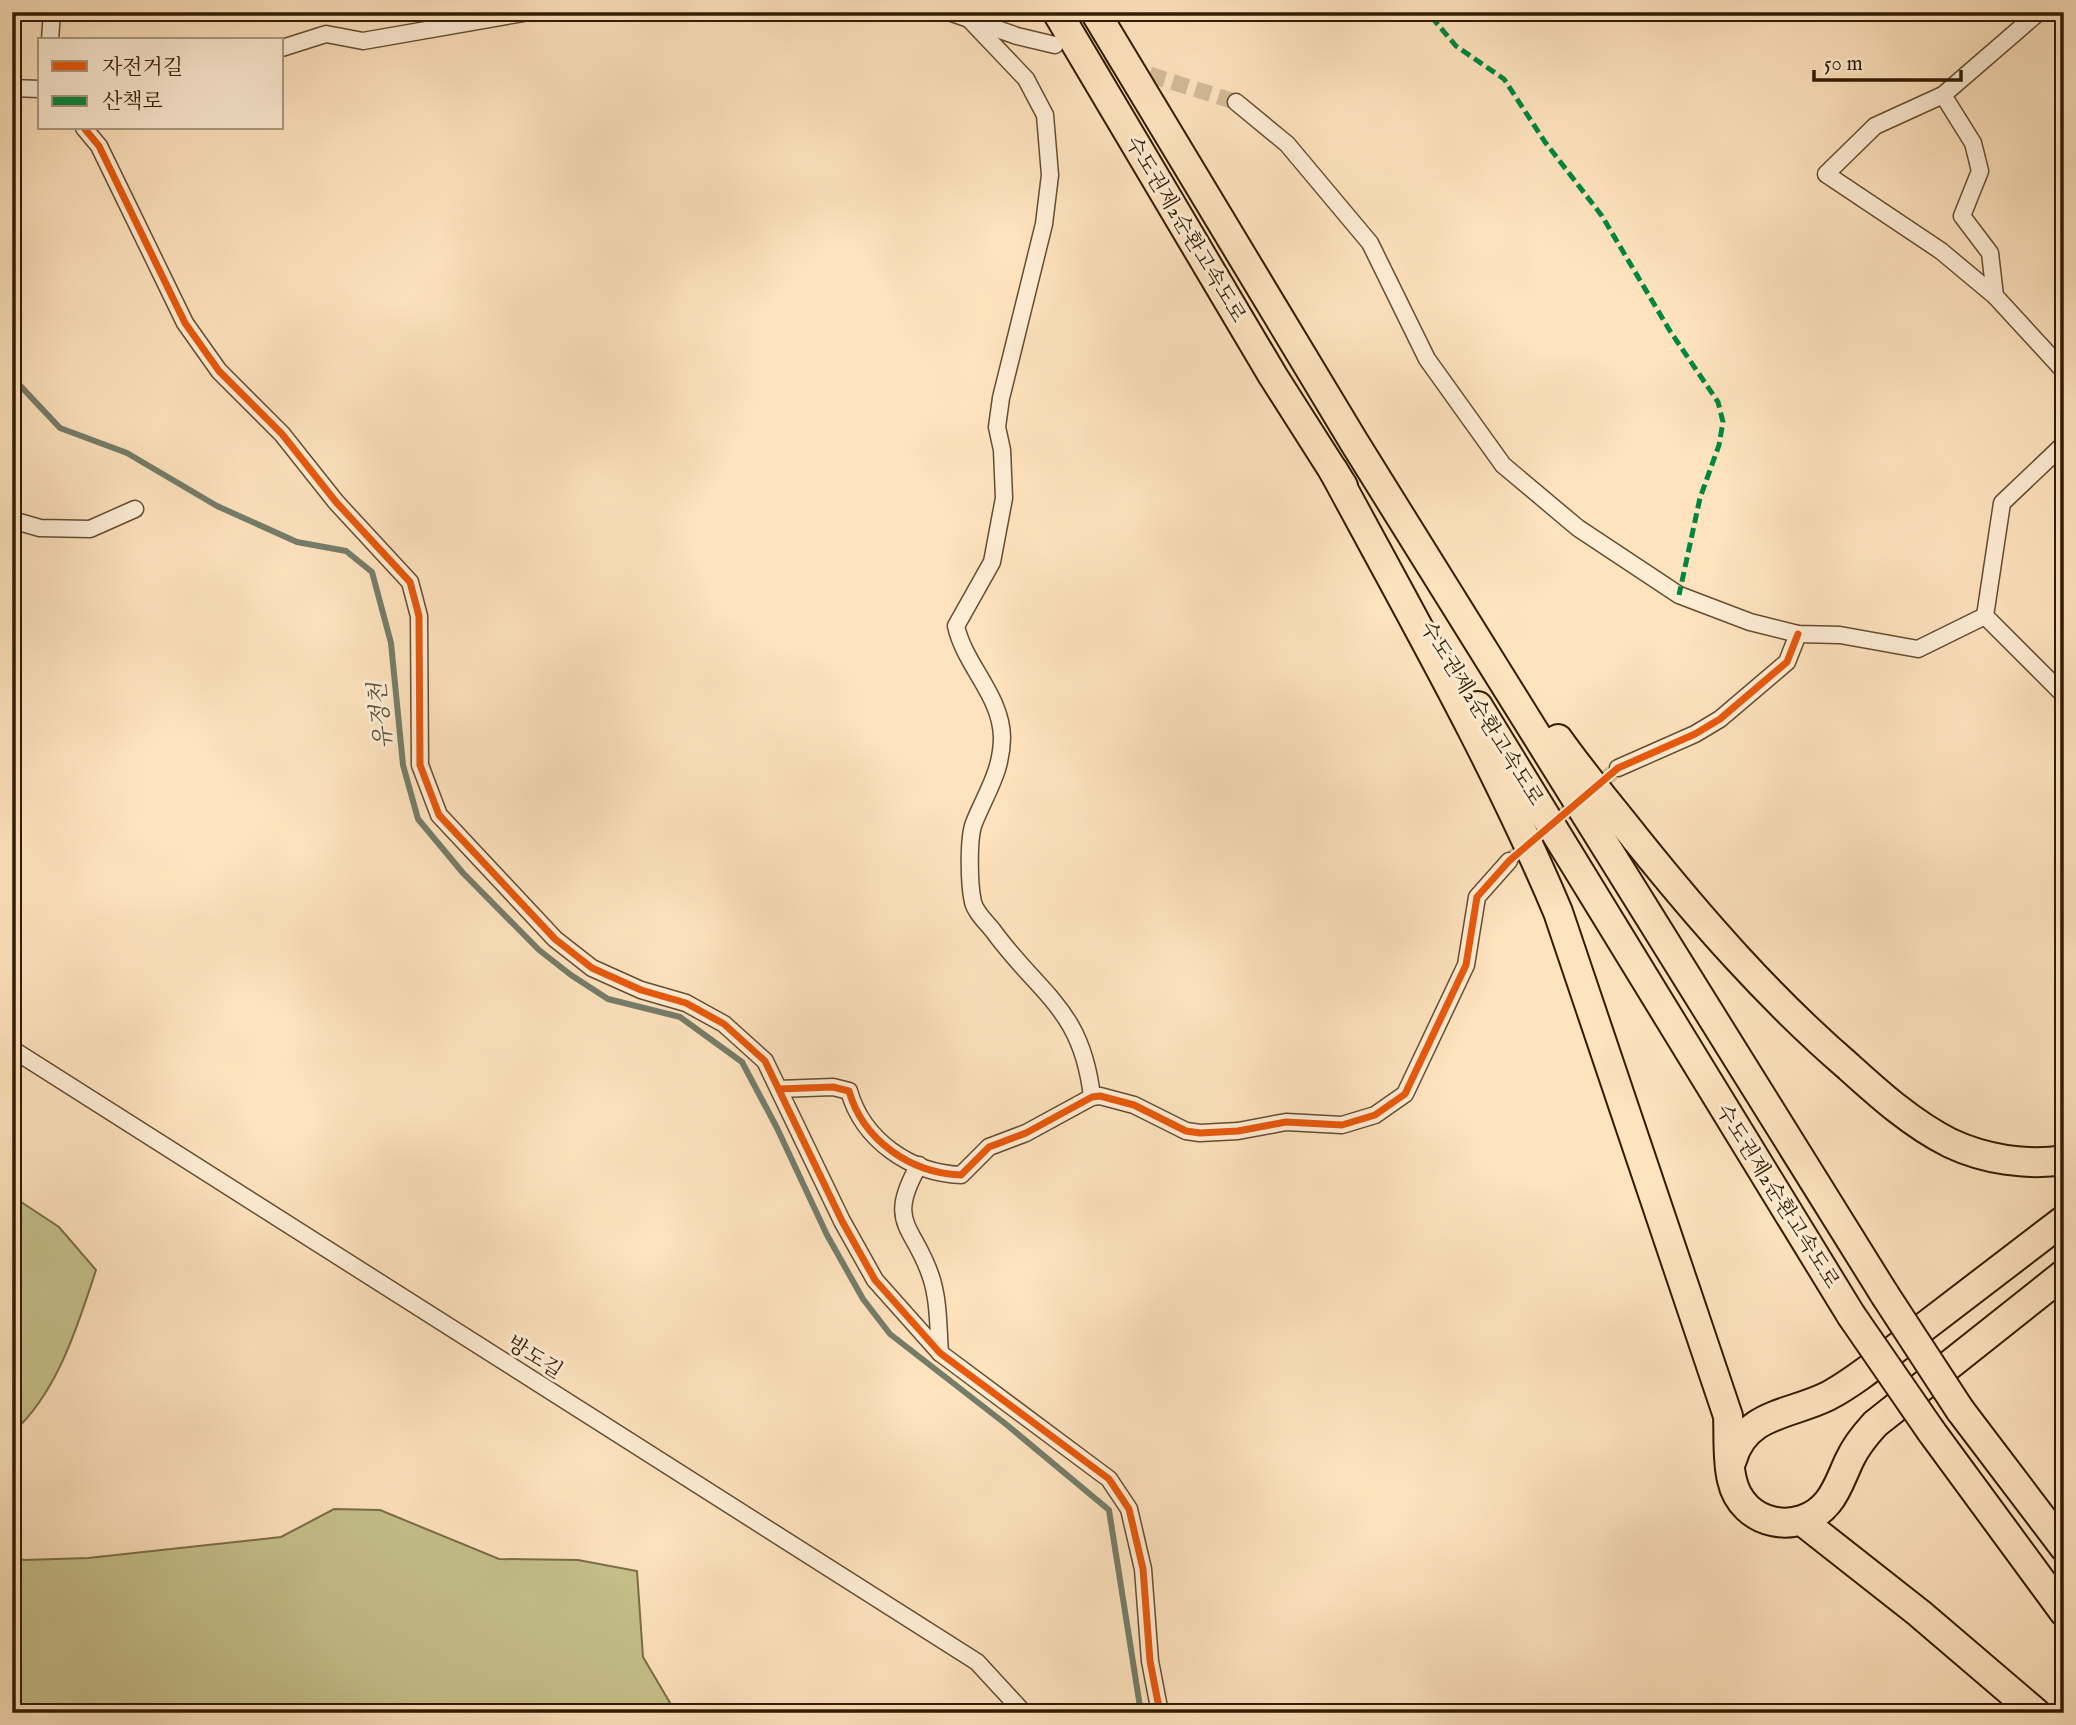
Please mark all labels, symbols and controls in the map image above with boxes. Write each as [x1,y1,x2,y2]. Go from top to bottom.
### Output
legend [38,38,284,130]
scale bar [1814,38,1960,82]
text: 50 m [1824,51,1863,78]
text: 자전거길 [102,55,183,82]
text: 산책로 [102,89,163,116]
street label: 수도권제2순환고속도로 [1118,132,1251,328]
street label: 수도권제2순환고속도로 [1413,616,1549,811]
water label: 유정천 [363,679,399,751]
street label: 수도권제2순환고속도로 [1709,1099,1845,1294]
street label: 방도길 [501,1331,567,1386]

